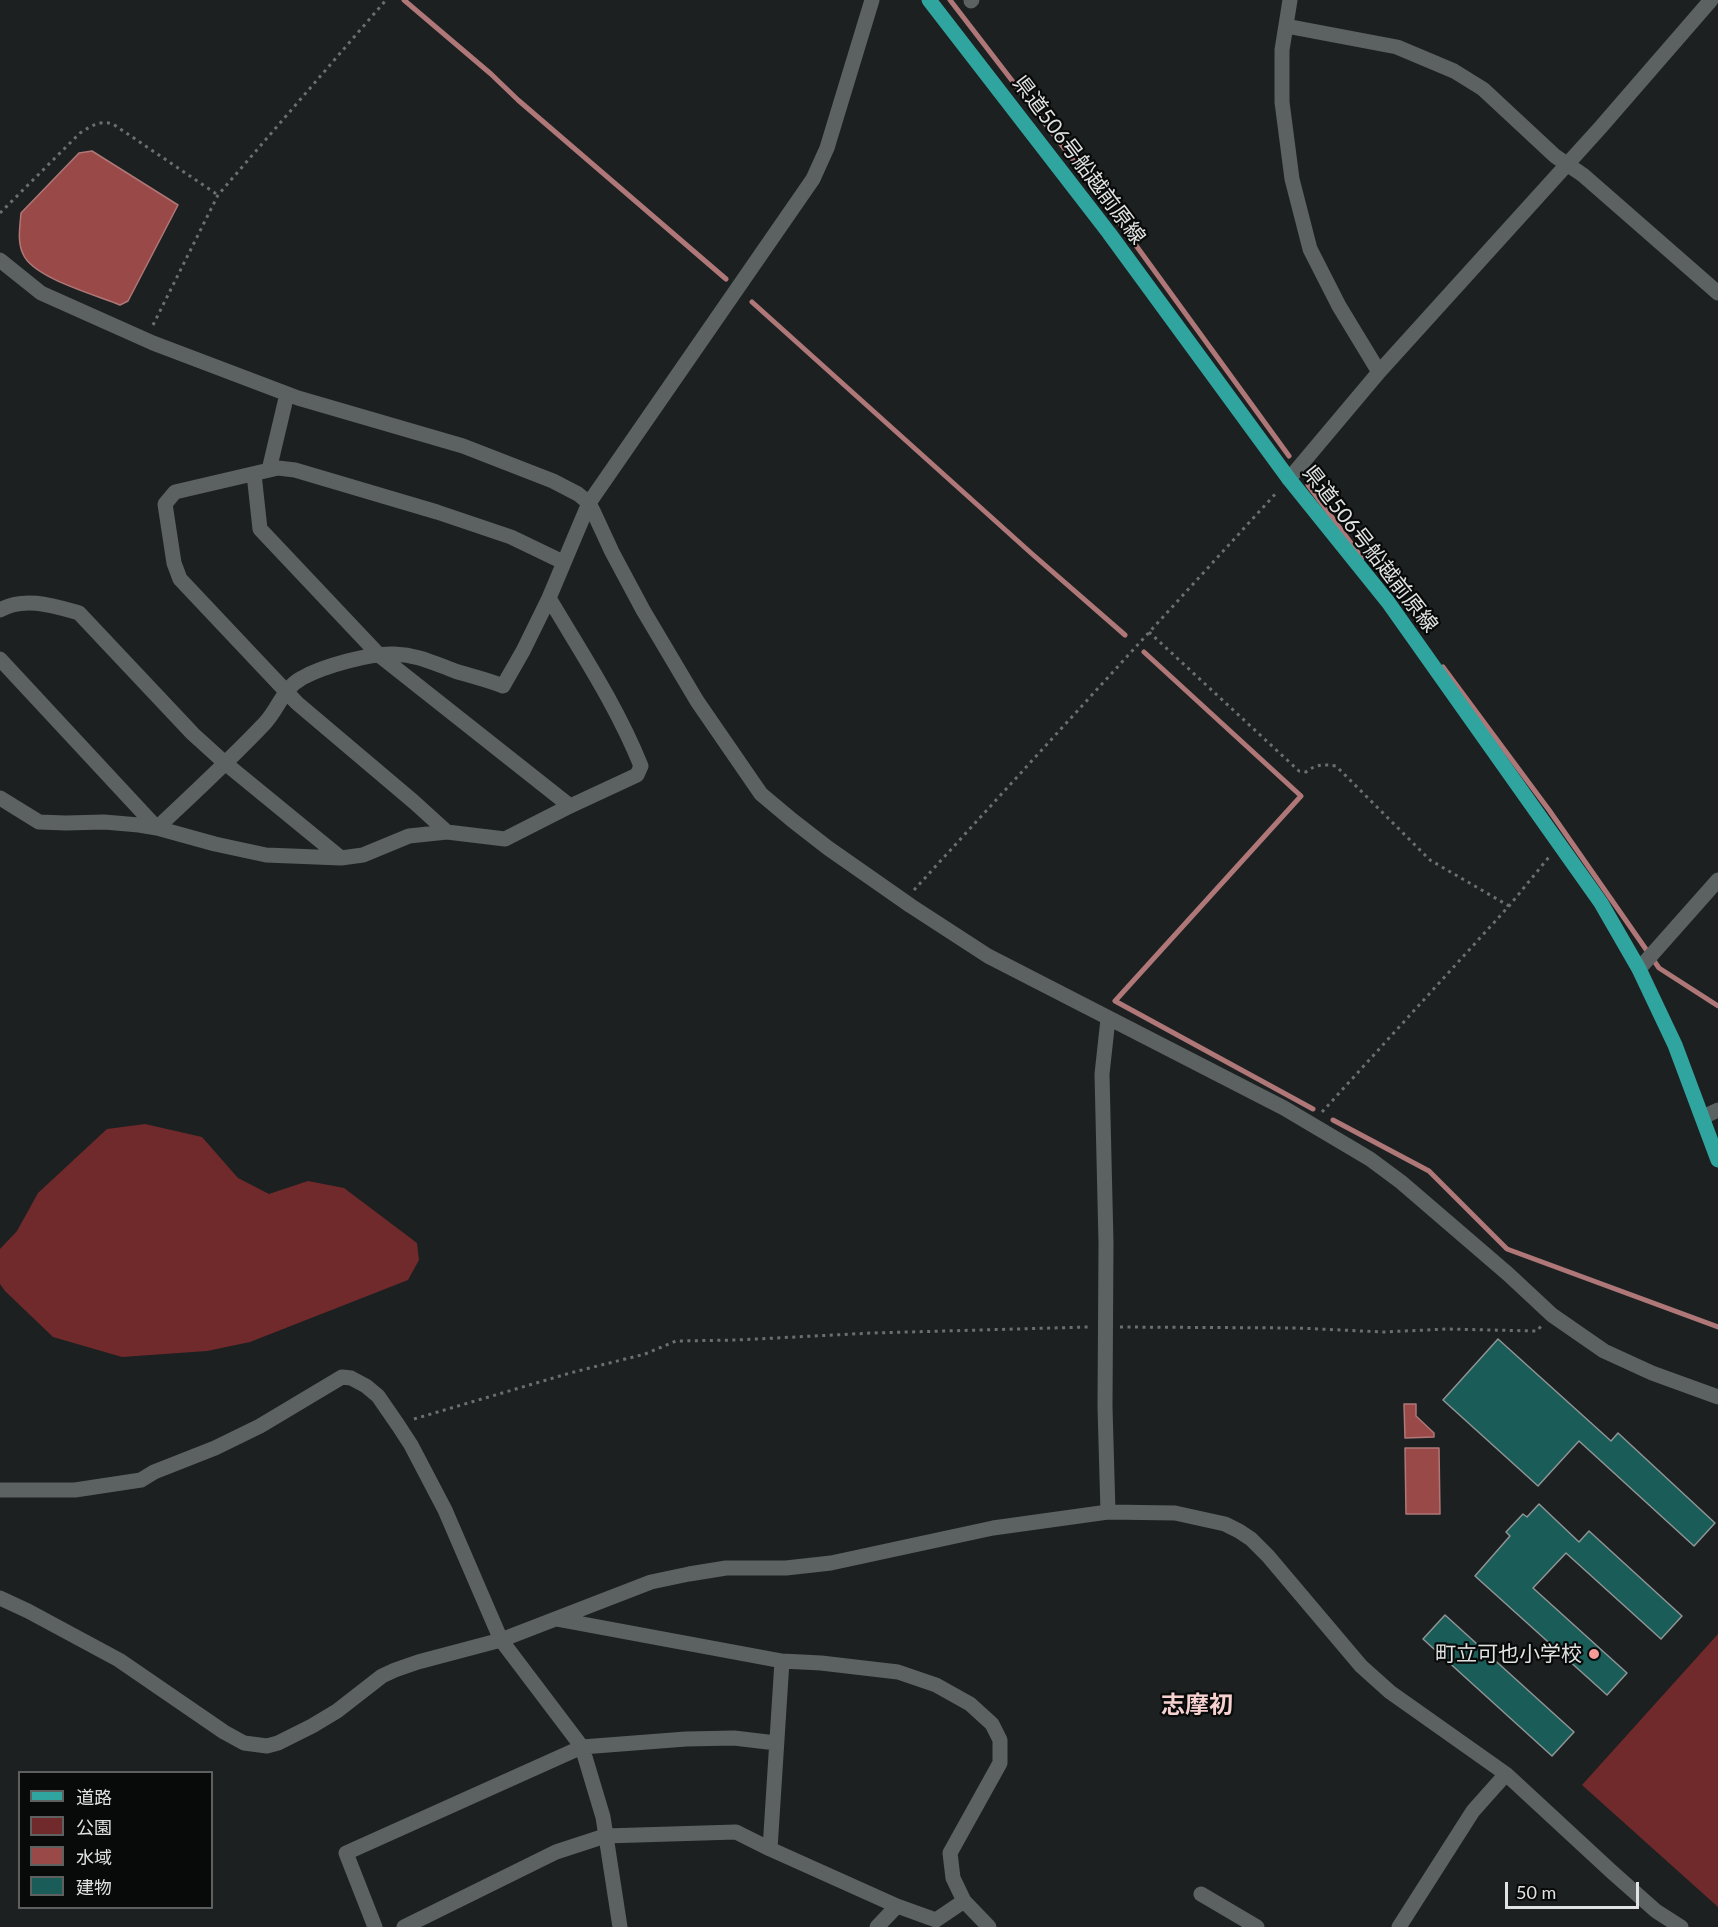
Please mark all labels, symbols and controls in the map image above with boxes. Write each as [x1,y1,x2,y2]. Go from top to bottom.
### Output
street label: 県道506号船越前原線 [1007,71,1151,249]
street label: 県道506号船越前原線 [1297,461,1443,637]
place label: 町立可也小学校 [1435,1641,1582,1667]
marker: 町立可也小学校 [1587,1647,1601,1661]
district label: 志摩初 [1161,1691,1233,1719]
legend [18,1771,213,1909]
text: 道路 [76,1786,112,1808]
text: 公園 [76,1816,112,1838]
text: 水域 [76,1846,112,1868]
scale bar [1508,1870,1642,1908]
text: 建物 [76,1876,112,1898]
text: 50 m [1516,1881,1556,1903]

